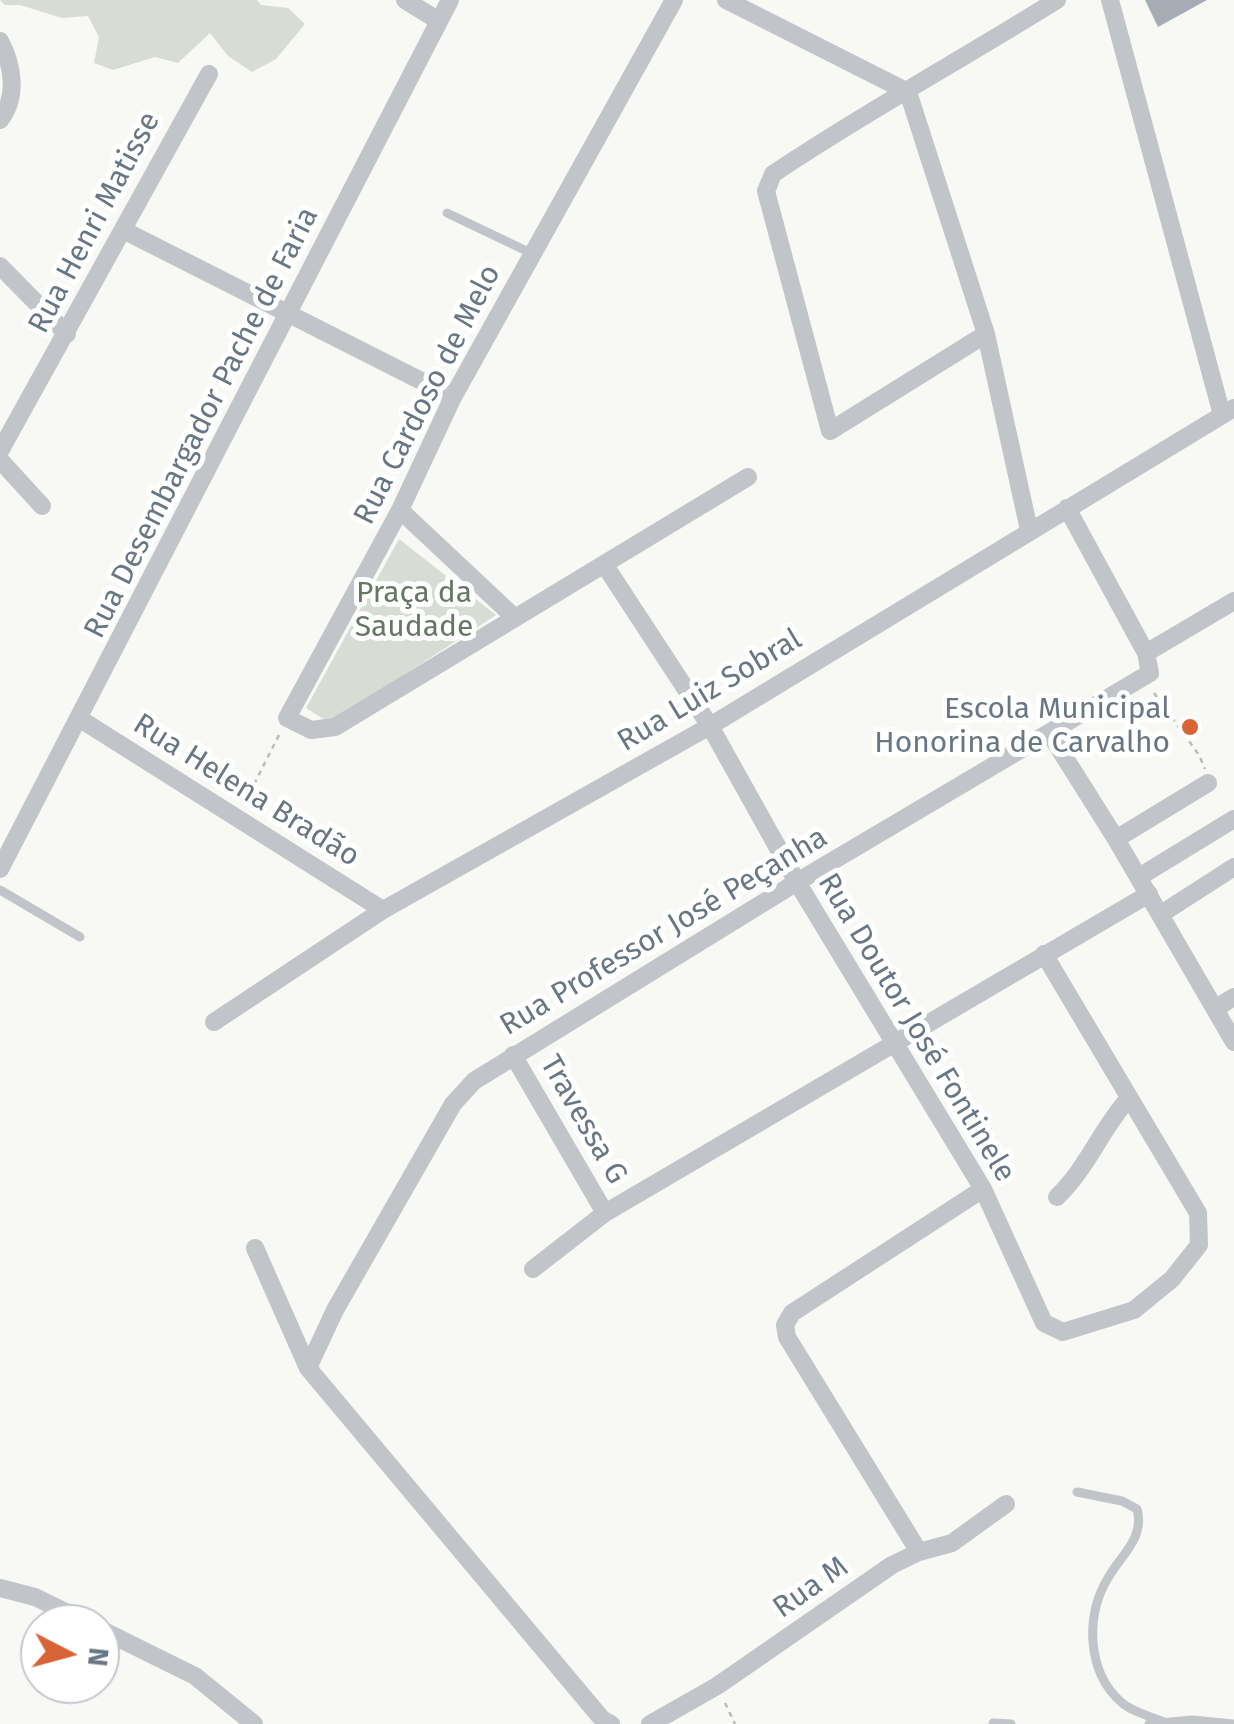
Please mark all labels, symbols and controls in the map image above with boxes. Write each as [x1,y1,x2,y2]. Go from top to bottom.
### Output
street label: Rua Henri Matisse [22,106,168,340]
street label: Rua Desembargador Pache de Faria [77,201,327,645]
street label: Rua Cardoso de Melo [347,259,509,531]
park label: Praça da Saudade [355,576,473,646]
street label: Rua Luiz Sobral [611,622,809,760]
place label: Escola Municipal Honorina de Carvalho [874,692,1170,762]
street label: Rua Helena Bradão [126,707,366,875]
marker: Escola Municipal Honorina de Carvalho [1179,716,1201,738]
street label: Rua Professor José Peçanha [494,820,834,1044]
street label: Rua Doutor José Fontinele [810,867,1022,1189]
street label: Travessa G [532,1049,634,1191]
street label: Rua M [767,1549,855,1627]
north arrow [20,1604,120,1704]
text: N [81,1646,116,1668]

